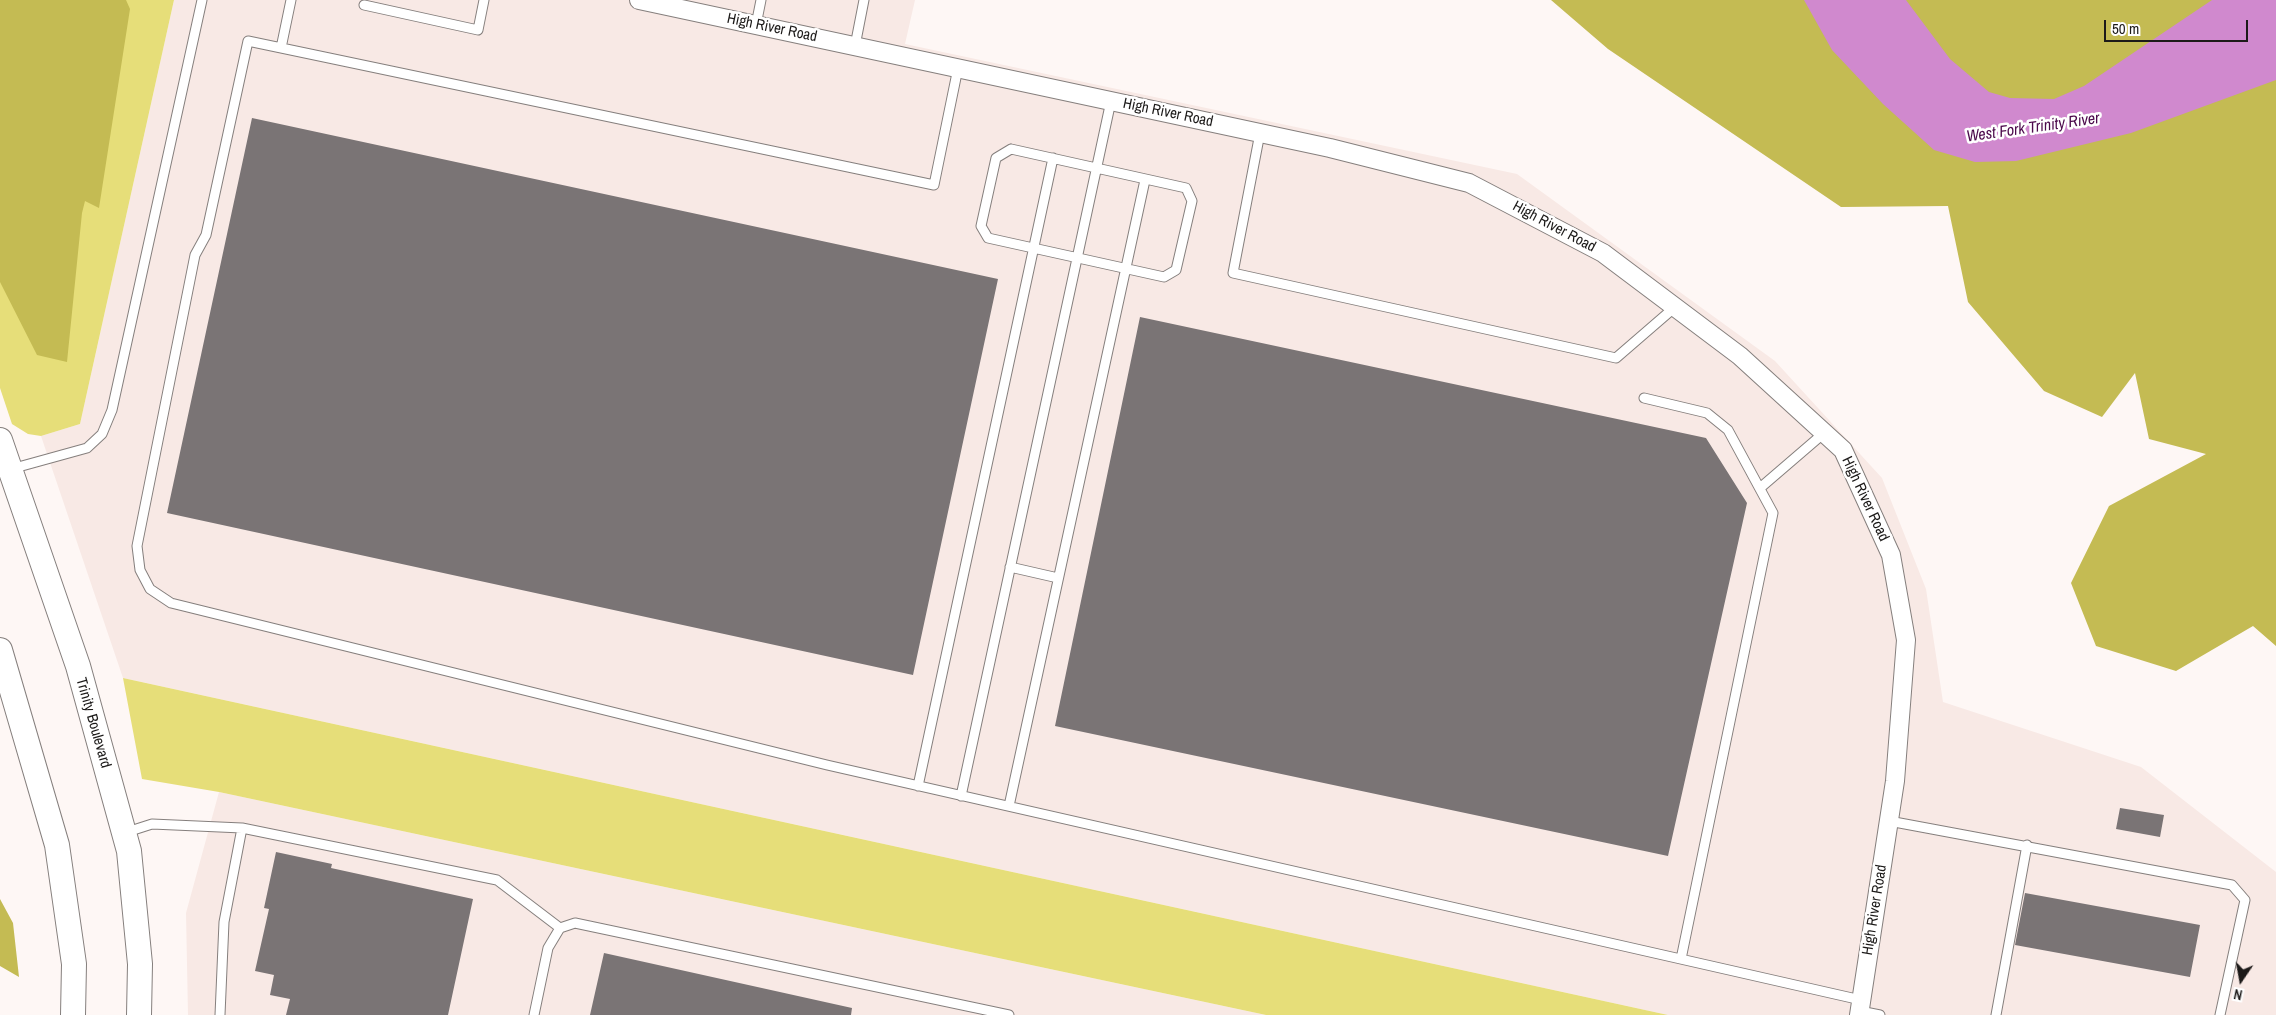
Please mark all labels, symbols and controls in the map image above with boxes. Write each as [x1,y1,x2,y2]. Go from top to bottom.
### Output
street label: High River Road [725,10,819,46]
scale bar [2106,10,2250,42]
text: 50 m [2112,18,2139,39]
street label: High River Road [1121,95,1215,131]
water label: West Fork Trinity River [1965,109,2101,147]
street label: High River Road [1509,198,1599,256]
street label: High River Road [1837,454,1893,544]
street label: Trinity Boulevard [72,676,114,770]
street label: High River Road [1859,863,1891,957]
north arrow [2216,955,2266,1005]
text: N [2232,985,2244,1004]

